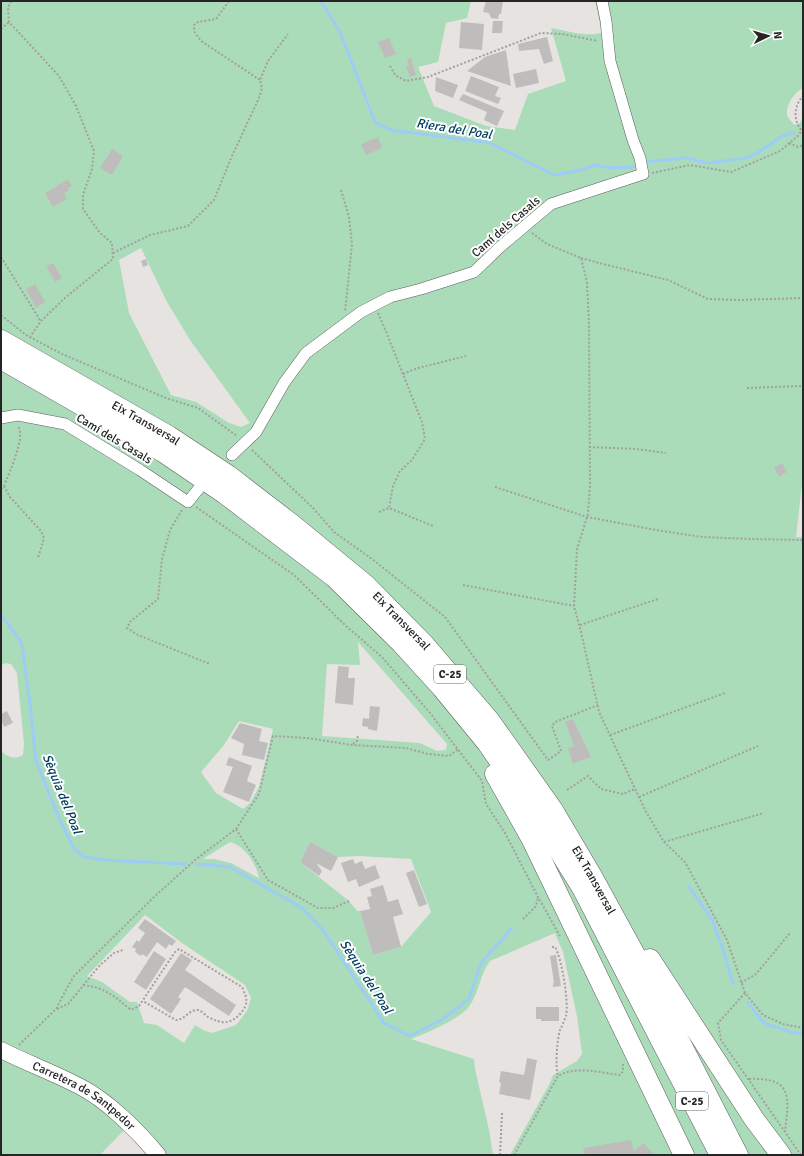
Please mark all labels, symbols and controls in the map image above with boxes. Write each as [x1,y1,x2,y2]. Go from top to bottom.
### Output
north arrow [748,16,788,56]
text: N [771,31,784,40]
water label: Riera del Poal [415,115,494,143]
street label: Camí dels Casals [469,193,543,261]
street label: Eix Transversal [109,397,183,449]
street label: Camí dels Casals [73,410,155,468]
street label: Eix Transversal [369,588,434,654]
road number: C-25 [434,665,466,683]
water label: Sèquia del Poal [39,752,86,837]
street label: Eix Transversal [568,843,619,917]
water label: Sèquia del Poal [336,937,396,1018]
street label: Carretera de Santpedor [30,1058,139,1134]
road number: C-25 [676,1092,708,1110]

